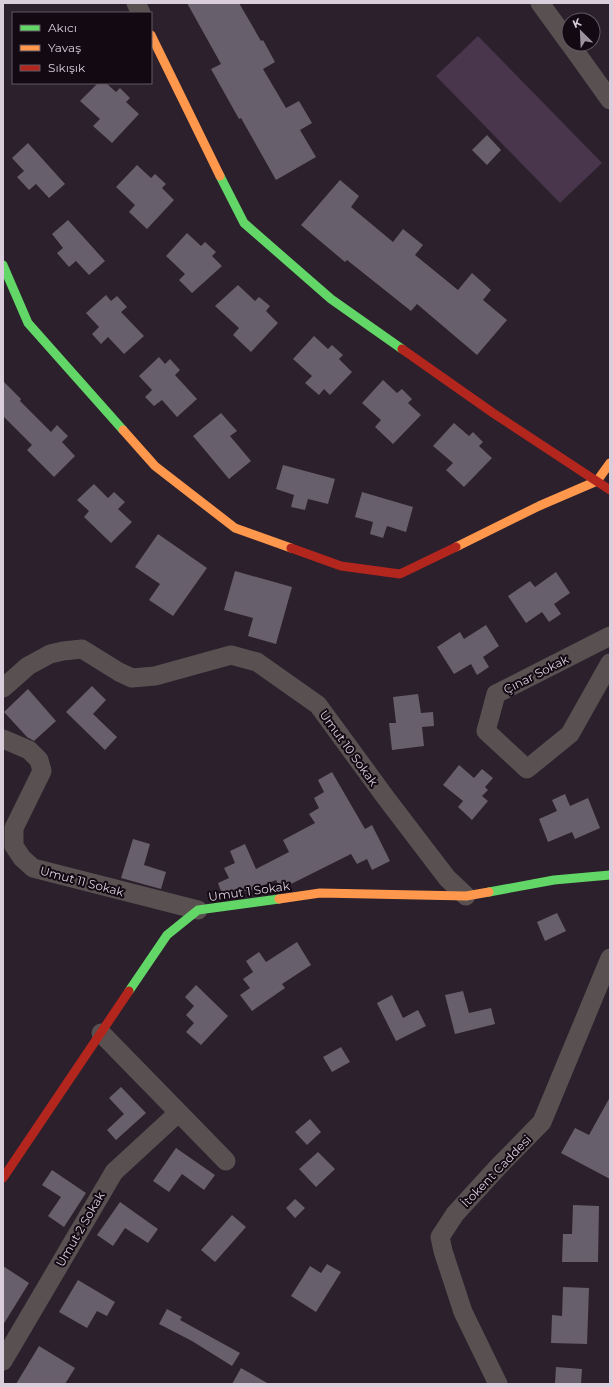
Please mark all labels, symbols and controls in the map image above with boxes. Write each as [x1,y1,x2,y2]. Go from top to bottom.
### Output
legend [12,12,152,84]
north arrow [561,12,601,52]
text: K [570,14,584,31]
text: Akıcı [48,20,77,35]
text: Yavaş [48,40,81,55]
text: Sıkışık [48,60,86,75]
street label: Çınar Sokak [501,651,572,697]
street label: Umut 10 Sokak [316,707,382,789]
street label: Umut 11 Sokak [38,863,126,900]
street label: Umut 1 Sokak [207,878,291,904]
street label: İtokent Caddesi [458,1132,534,1210]
street label: Umut 2 Sokak [52,1188,108,1269]

